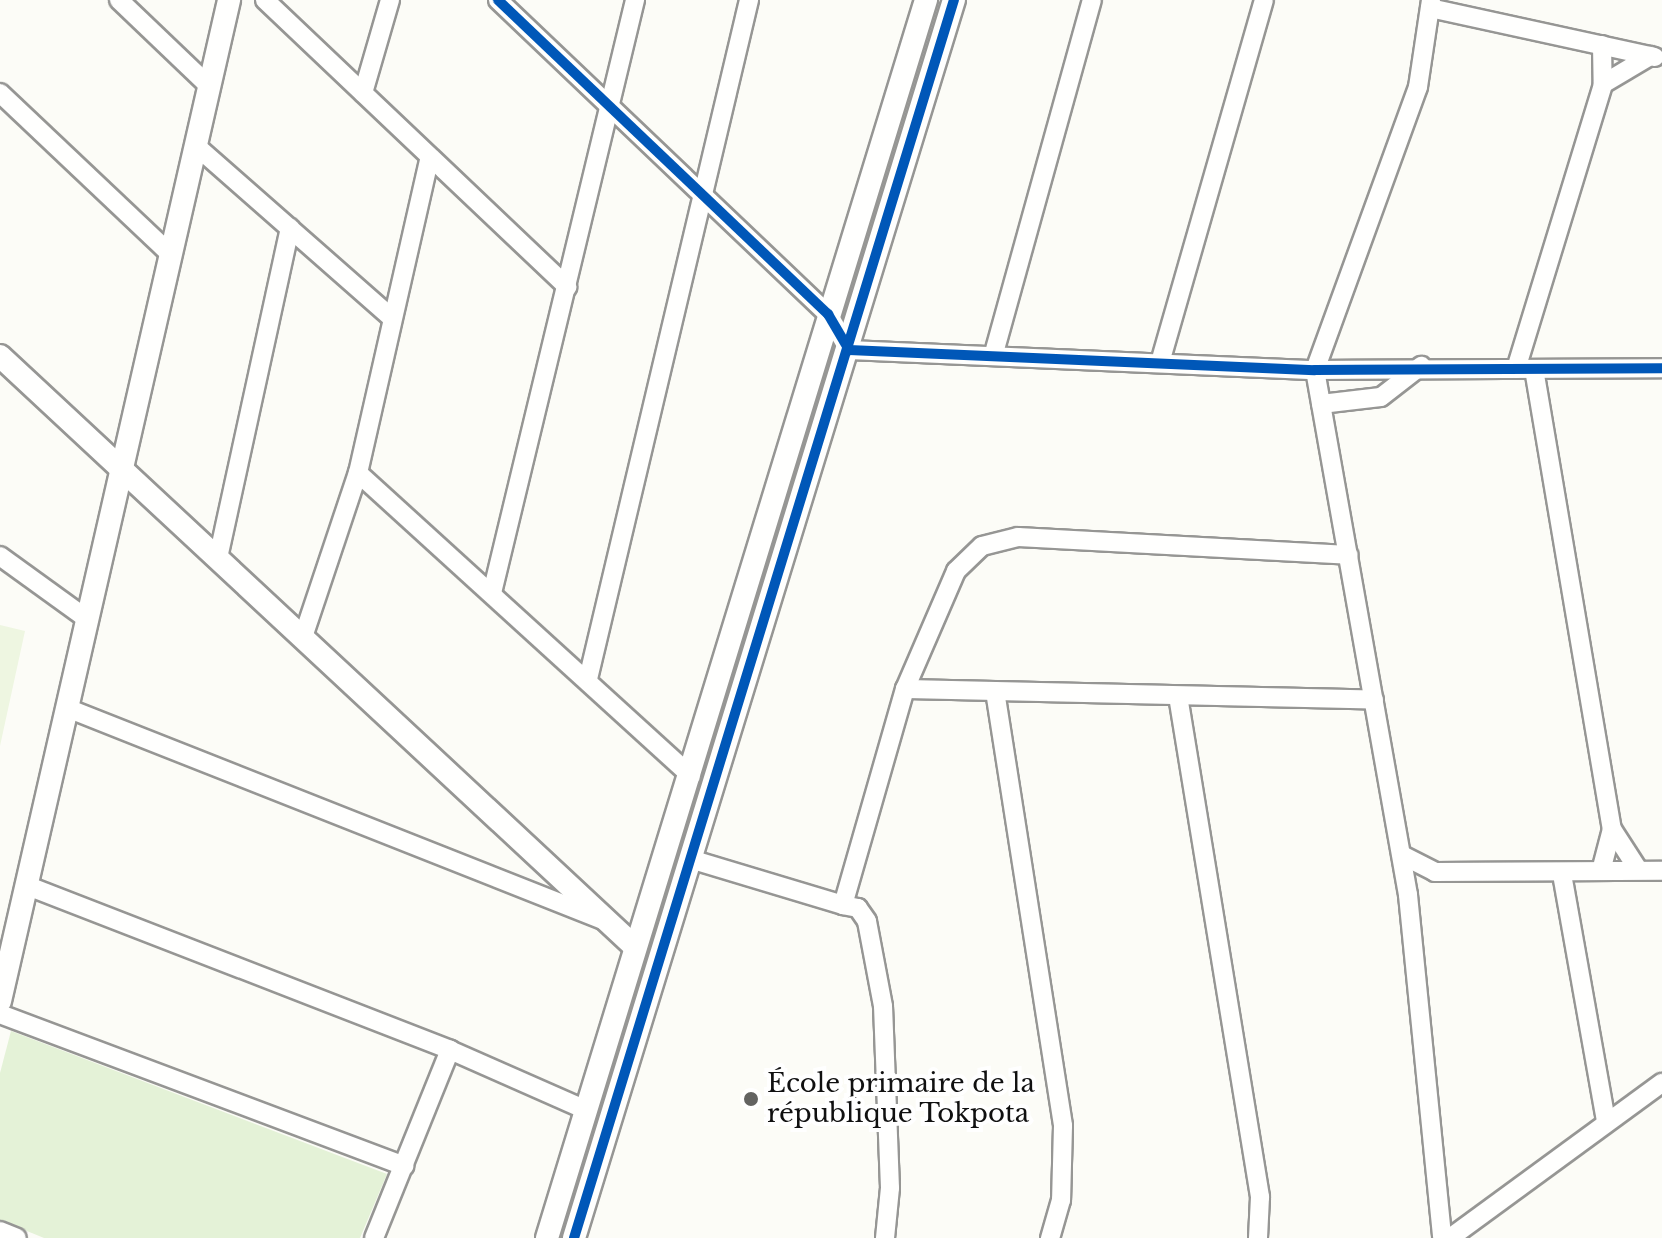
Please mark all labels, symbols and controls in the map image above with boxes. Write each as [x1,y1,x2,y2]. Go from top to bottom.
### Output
place label: École primaire de la république Tokpota [767,1068,1035,1130]
marker: École primaire de la république Tokpota [742,1090,760,1108]

